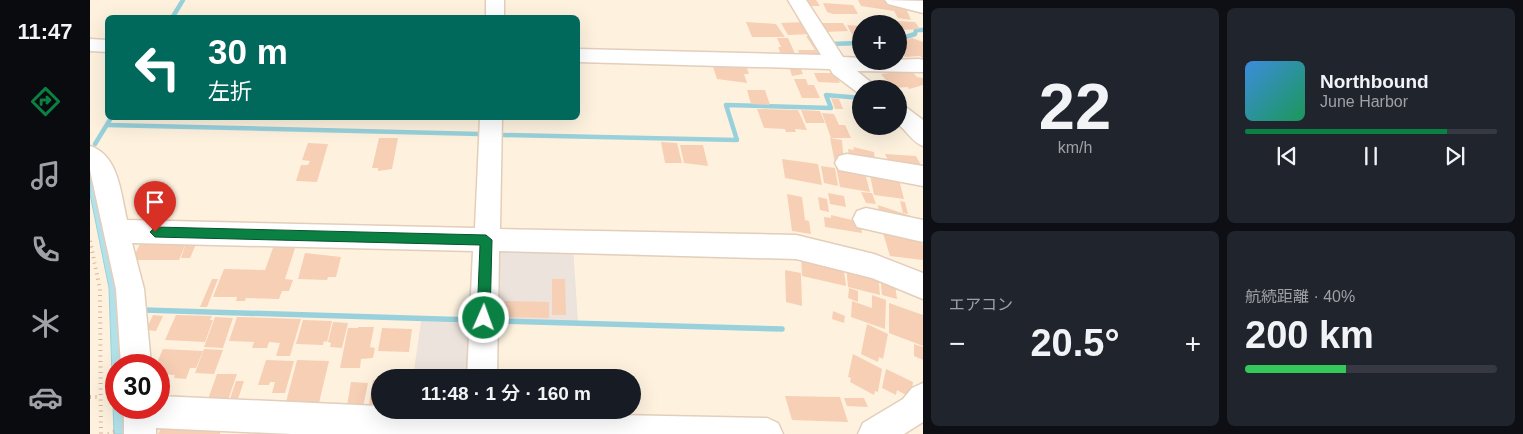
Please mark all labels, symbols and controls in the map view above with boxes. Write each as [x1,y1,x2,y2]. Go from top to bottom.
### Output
map controls [852,15,907,135]
button: + [852,15,907,70]
text: 11:47 [17,19,73,44]
text: 30 m [208,32,288,71]
icon: left [125,35,190,100]
text: 22 [1039,70,1111,143]
text: Northbound [1320,71,1429,92]
text: 左折 [208,79,252,104]
button: − [852,80,907,135]
icon: directions [28,84,63,119]
text: June Harbor [1320,93,1408,110]
text: km/h [1058,139,1092,156]
icon: previous [1273,142,1301,170]
icon: pause [1357,142,1385,170]
icon: next [1441,142,1469,170]
icon: music [28,158,63,193]
pin [134,181,176,232]
icon: arrive [141,188,169,216]
icon: phone [28,232,63,267]
text: 航続距離 · 40% [1245,288,1355,305]
position arrow [457,291,509,343]
text: エアコン [949,296,1013,313]
icon: climate [28,306,63,341]
text: 200 km [1245,314,1374,356]
text: 20.5° [1030,322,1120,364]
text: − [949,328,965,359]
text: + [1185,328,1201,359]
speed limit sign: 30 [105,354,170,419]
icon: car [28,380,63,415]
text: 11:48 · 1 分 · 160 m [421,383,591,404]

